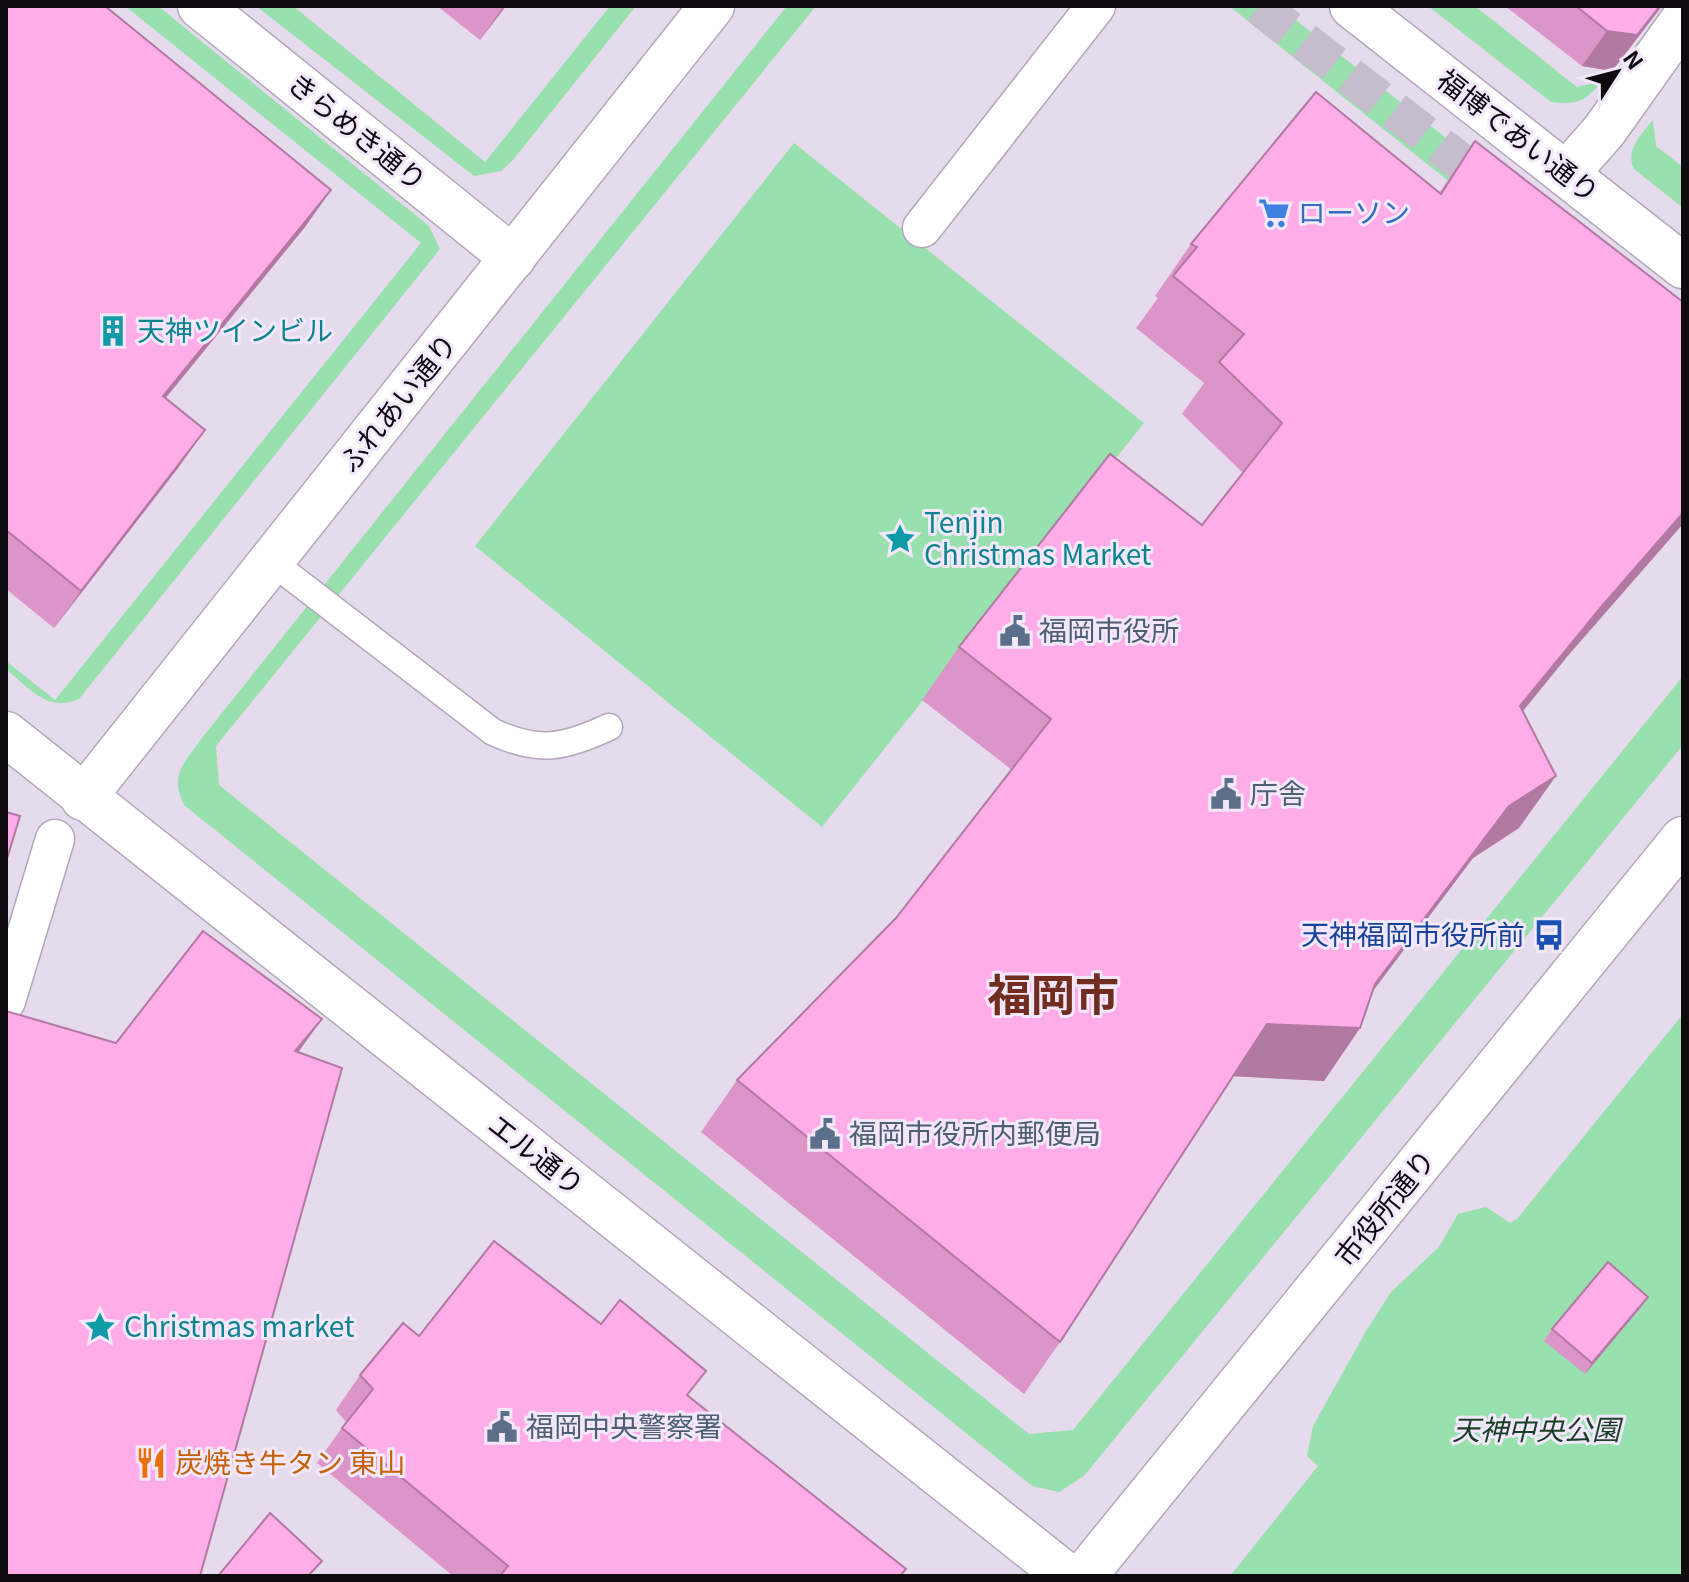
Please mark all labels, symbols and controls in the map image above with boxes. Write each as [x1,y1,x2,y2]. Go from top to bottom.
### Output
north arrow [1577,32,1657,112]
text: N [1617,43,1653,75]
street label: 福博であい通り [1430,58,1609,210]
street label: きらめき通り [280,62,436,199]
place label: ローソン [1298,191,1410,231]
supermarket icon: ローソン [1257,196,1291,230]
place label: 天神ツインビル [137,309,333,349]
building icon: 天神ツインビル [96,314,130,348]
street label: ふれあい通り [328,324,465,480]
place label: Tenjin Christmas Market [924,501,1152,573]
place icon: Tenjin Christmas Market [883,522,917,556]
place label: 福岡市役所 [1039,609,1179,649]
public building icon: 福岡市役所 [998,614,1032,648]
place label: 庁舎 [1250,772,1306,812]
public building icon: 庁舎 [1209,777,1243,811]
place label: 天神福岡市役所前 [1301,913,1525,953]
bus stop icon: 天神福岡市役所前 [1532,918,1566,952]
district label: 福岡市 [987,960,1119,1024]
street label: エル通り [481,1103,594,1204]
place label: 福岡市役所内郵便局 [849,1112,1101,1152]
public building icon: 福岡市役所内郵便局 [808,1117,842,1151]
street label: 市役所通り [1324,1140,1443,1274]
place label: Christmas market [124,1305,355,1345]
place icon: Christmas market [83,1310,117,1344]
place label: 福岡中央警察署 [526,1405,722,1445]
park label: 天神中央公園 [1452,1408,1624,1448]
public building icon: 福岡中央警察署 [485,1410,519,1444]
place label: 炭焼き牛タン 東山 [175,1441,405,1481]
restaurant icon: 炭焼き牛タン 東山 [134,1446,168,1480]

